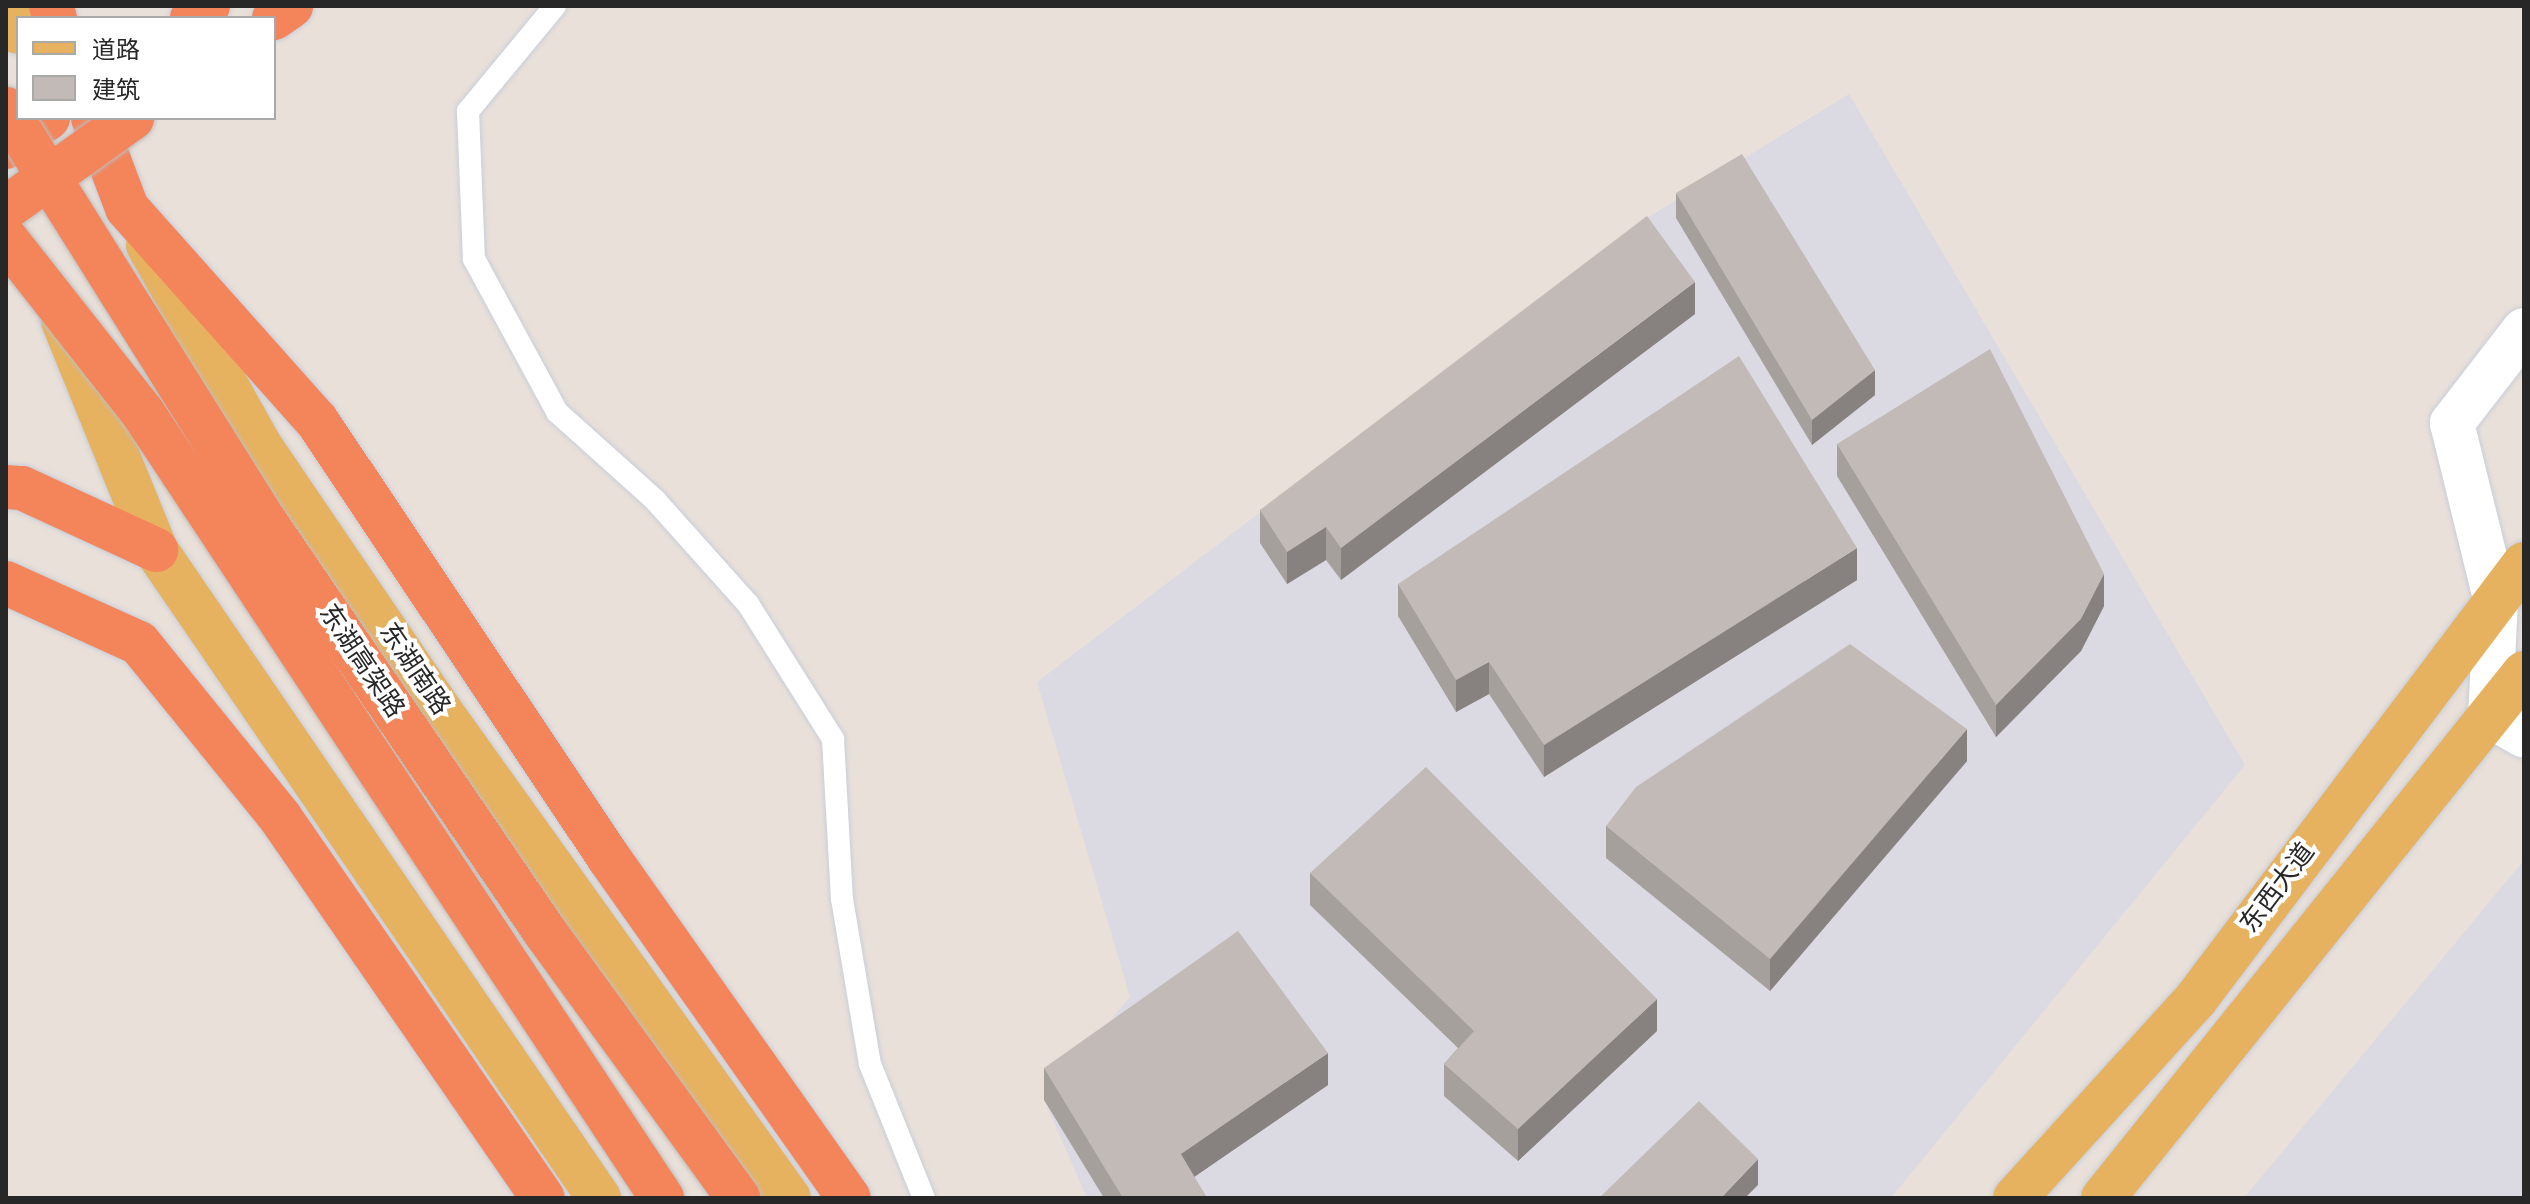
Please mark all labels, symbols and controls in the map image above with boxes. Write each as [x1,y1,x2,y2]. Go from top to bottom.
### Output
legend [16,16,276,120]
text: 道路 [92,37,140,67]
text: 建筑 [92,77,140,107]
street label: 东湖高架路 [311,599,409,725]
street label: 东湖南路 [371,618,455,722]
street label: 东西大道 [2235,838,2323,940]

